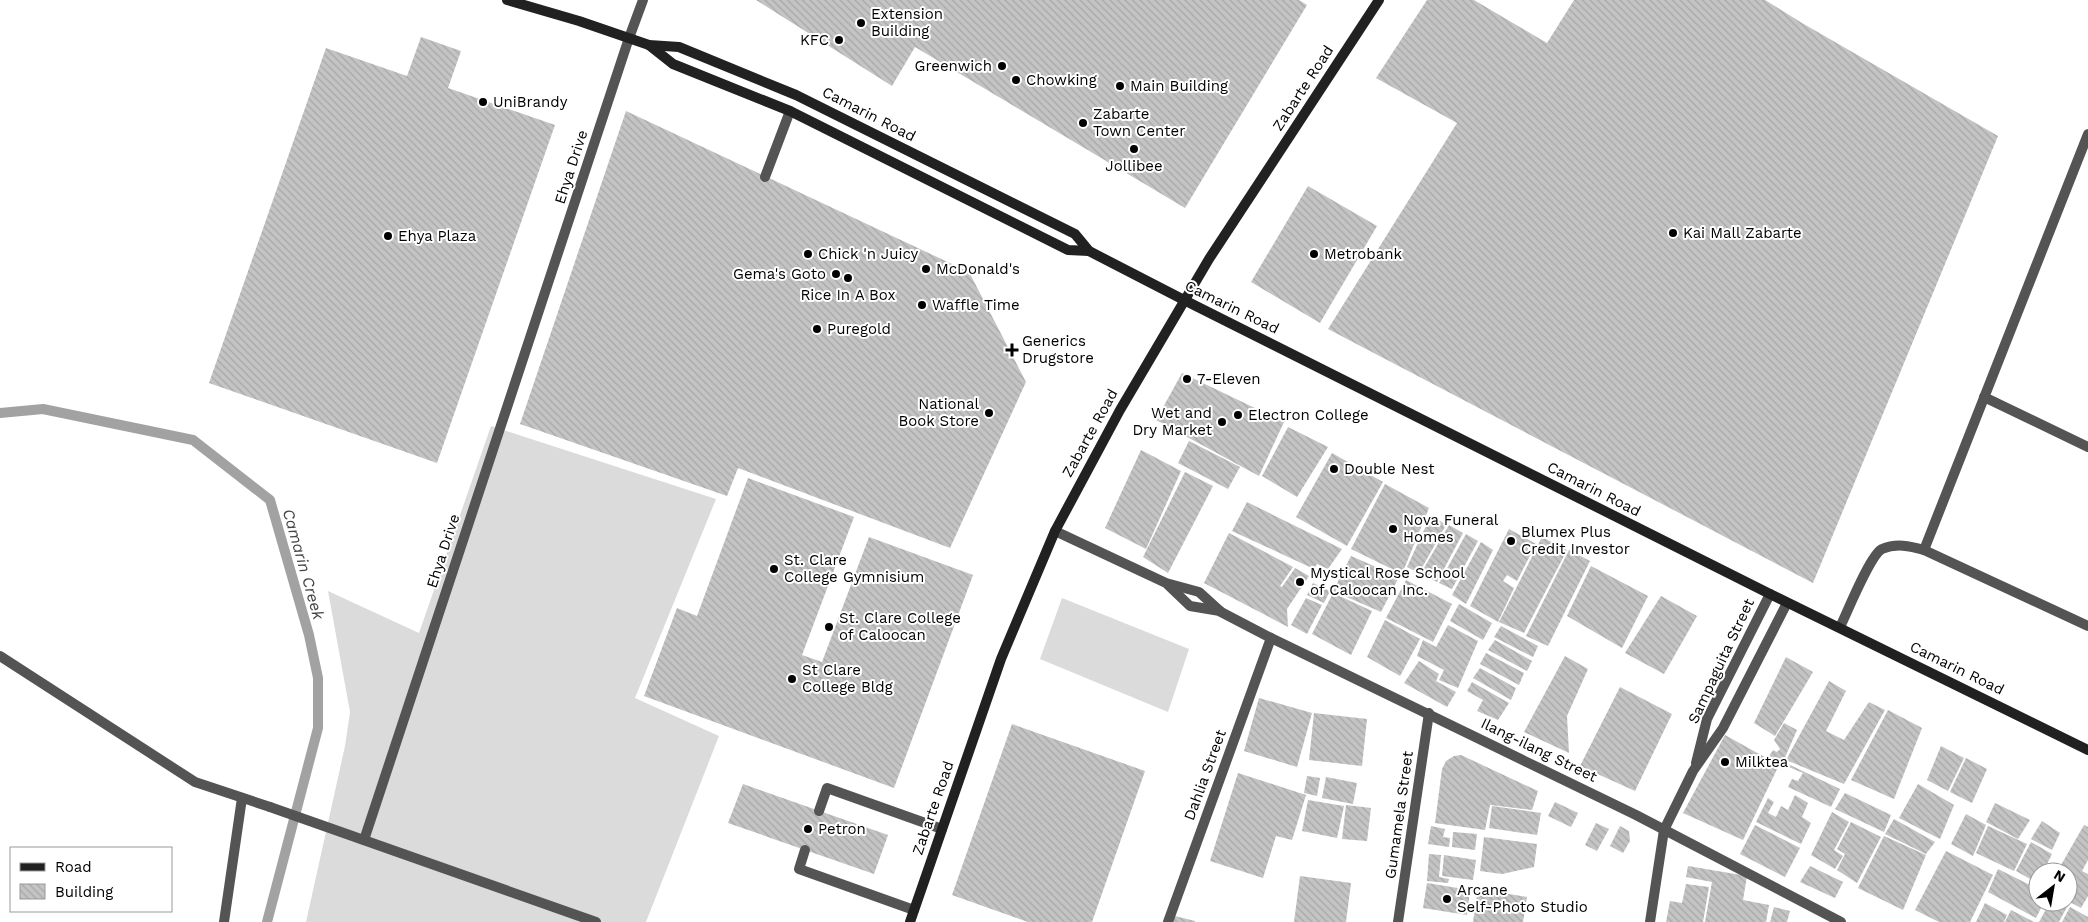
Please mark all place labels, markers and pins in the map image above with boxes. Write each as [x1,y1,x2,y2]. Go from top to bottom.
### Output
place label: Extension Building [871,5,943,40]
marker: Extension Building [855,17,867,29]
place label: KFC [800,31,829,49]
marker: KFC [833,34,845,46]
place label: Greenwich [915,57,992,75]
marker: Greenwich [996,60,1008,72]
place label: Chowking [1026,71,1097,89]
marker: Chowking [1010,74,1022,86]
place label: Main Building [1130,77,1228,95]
marker: Main Building [1114,80,1126,92]
place label: UniBrandy [493,93,568,111]
marker: UniBrandy [477,96,489,108]
place label: Zabarte Town Center [1093,105,1185,140]
marker: Zabarte Town Center [1077,117,1089,129]
marker: Jollibee [1128,143,1140,155]
place label: Jollibee [1105,157,1163,175]
place label: Kai Mall Zabarte [1683,224,1802,242]
place label: Ehya Plaza [398,227,477,245]
marker: Kai Mall Zabarte [1667,227,1679,239]
marker: Ehya Plaza [382,230,394,242]
place label: Chick 'n Juicy [818,245,919,263]
place label: Metrobank [1324,245,1402,263]
marker: Chick 'n Juicy [802,248,814,260]
marker: Metrobank [1308,248,1320,260]
place label: McDonald's [936,260,1020,278]
marker: McDonald's [920,263,932,275]
place label: Gema's Goto [733,265,826,283]
marker: Gema's Goto [830,268,842,280]
marker: Rice In A Box [842,272,854,284]
place label: Rice In A Box [800,286,896,304]
place label: Waffle Time [932,296,1020,314]
marker: Waffle Time [916,299,928,311]
place label: Puregold [827,320,891,338]
marker: Puregold [811,323,823,335]
place label: Generics Drugstore [1022,332,1094,367]
marker: Generics Drugstore [1006,344,1018,356]
place label: 7-Eleven [1197,370,1261,388]
marker: 7-Eleven [1181,373,1193,385]
place label: National Book Store [898,395,979,430]
place label: Wet and Dry Market [1132,404,1213,439]
place label: Electron College [1248,406,1369,424]
marker: National Book Store [983,407,995,419]
marker: Electron College [1232,409,1244,421]
marker: Wet and Dry Market [1216,416,1228,428]
place label: Double Nest [1344,460,1435,478]
marker: Double Nest [1328,463,1340,475]
place label: Nova Funeral Homes [1403,511,1499,546]
marker: Nova Funeral Homes [1387,523,1399,535]
place label: Blumex Plus Credit Investor [1521,523,1630,558]
marker: Blumex Plus Credit Investor [1505,535,1517,547]
place label: St. Clare College Gymnisium [784,551,924,586]
marker: St. Clare College Gymnisium [768,563,780,575]
place label: Mystical Rose School of Caloocan Inc. [1310,564,1465,599]
marker: Mystical Rose School of Caloocan Inc. [1294,576,1306,588]
place label: St. Clare College of Caloocan [839,609,961,644]
marker: St. Clare College of Caloocan [823,621,835,633]
place label: St Clare College Bldg [802,661,893,696]
marker: St Clare College Bldg [786,673,798,685]
place label: Milktea [1735,753,1789,771]
marker: Milktea [1719,756,1731,768]
place label: Petron [818,820,866,838]
marker: Petron [802,823,814,835]
place label: Arcane Self-Photo Studio [1457,881,1588,916]
marker: Arcane Self-Photo Studio [1441,893,1453,905]

